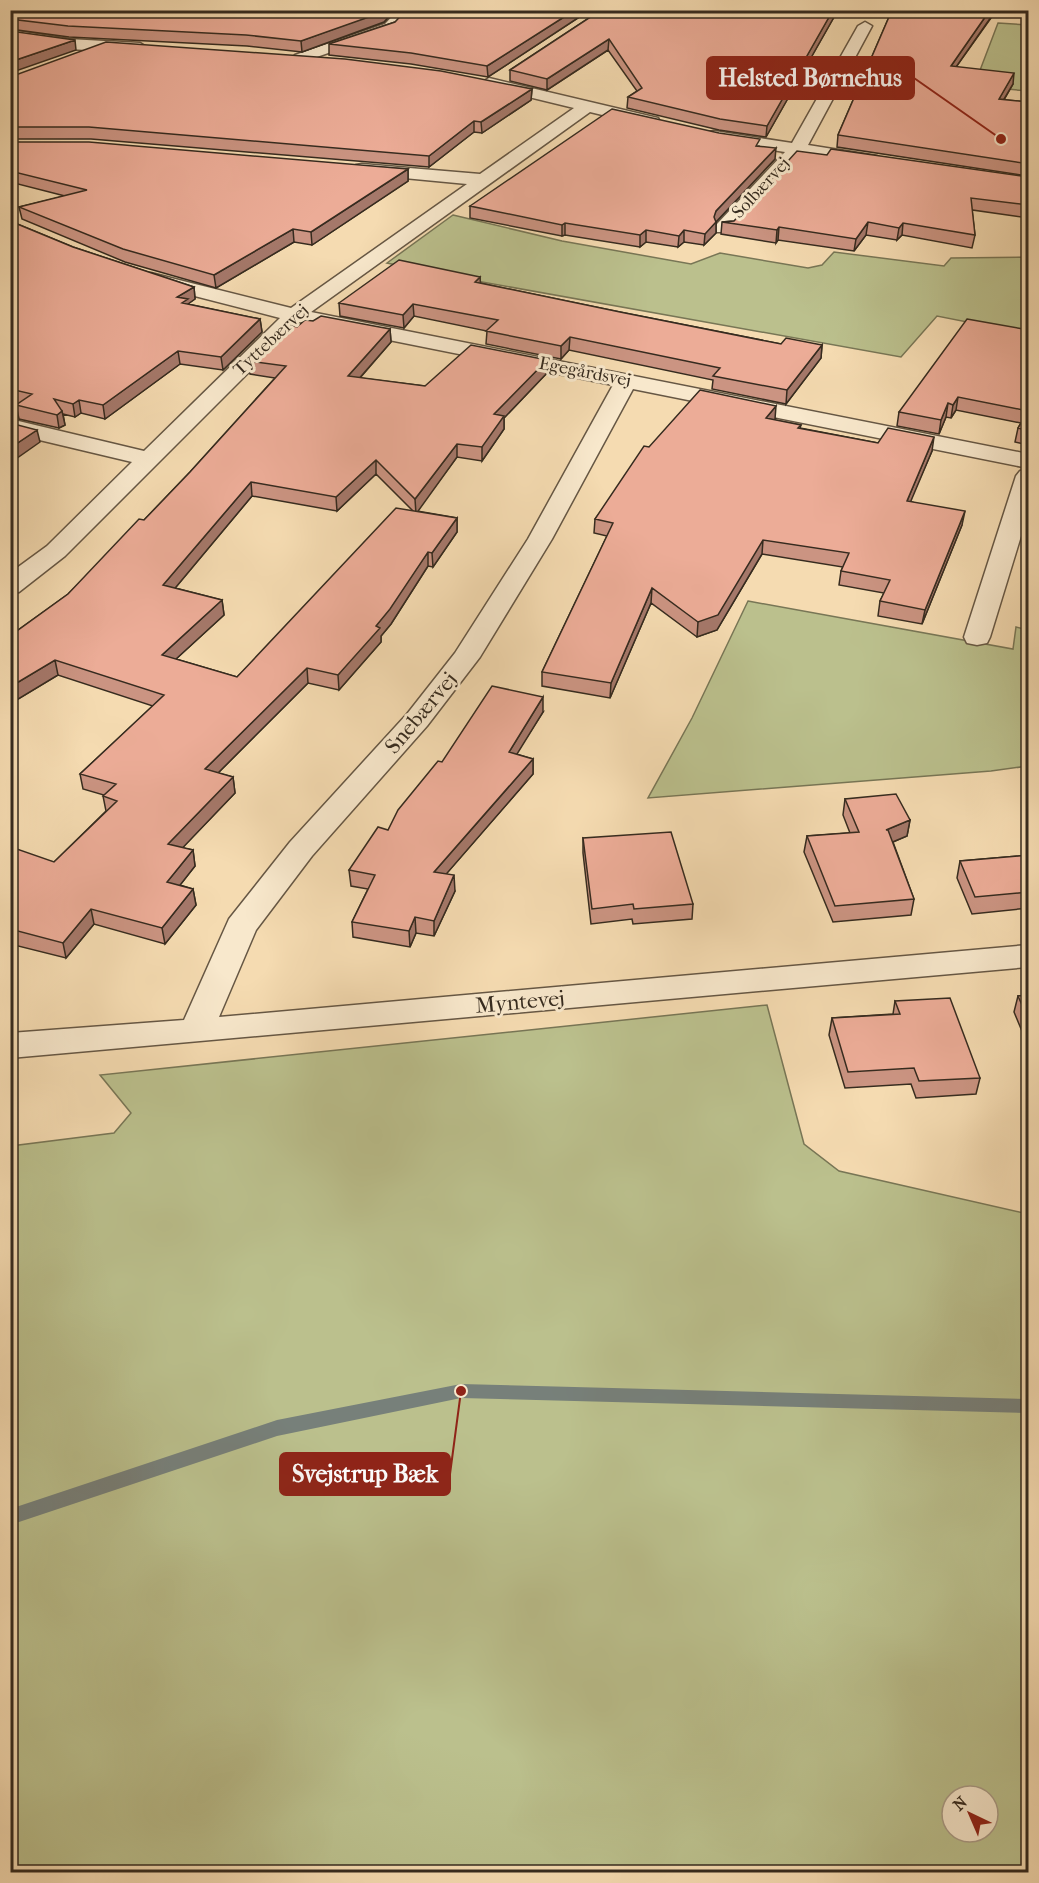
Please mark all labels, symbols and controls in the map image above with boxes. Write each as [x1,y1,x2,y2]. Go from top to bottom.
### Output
callout: Helsted Børnehus [707,57,914,99]
text: Helsted Børnehus [718,64,902,92]
street label: Solbærvej [728,153,794,223]
street label: Tyttebærvej [229,300,313,380]
street label: Egegårdsvej [537,353,633,391]
street label: Snebærvej [379,667,463,759]
street label: Myntevej [474,985,566,1019]
callout: Svejstrup Bæk [280,1453,450,1495]
text: Svejstrup Bæk [292,1460,439,1488]
north arrow [940,1784,1000,1844]
text: N [949,1792,972,1815]

